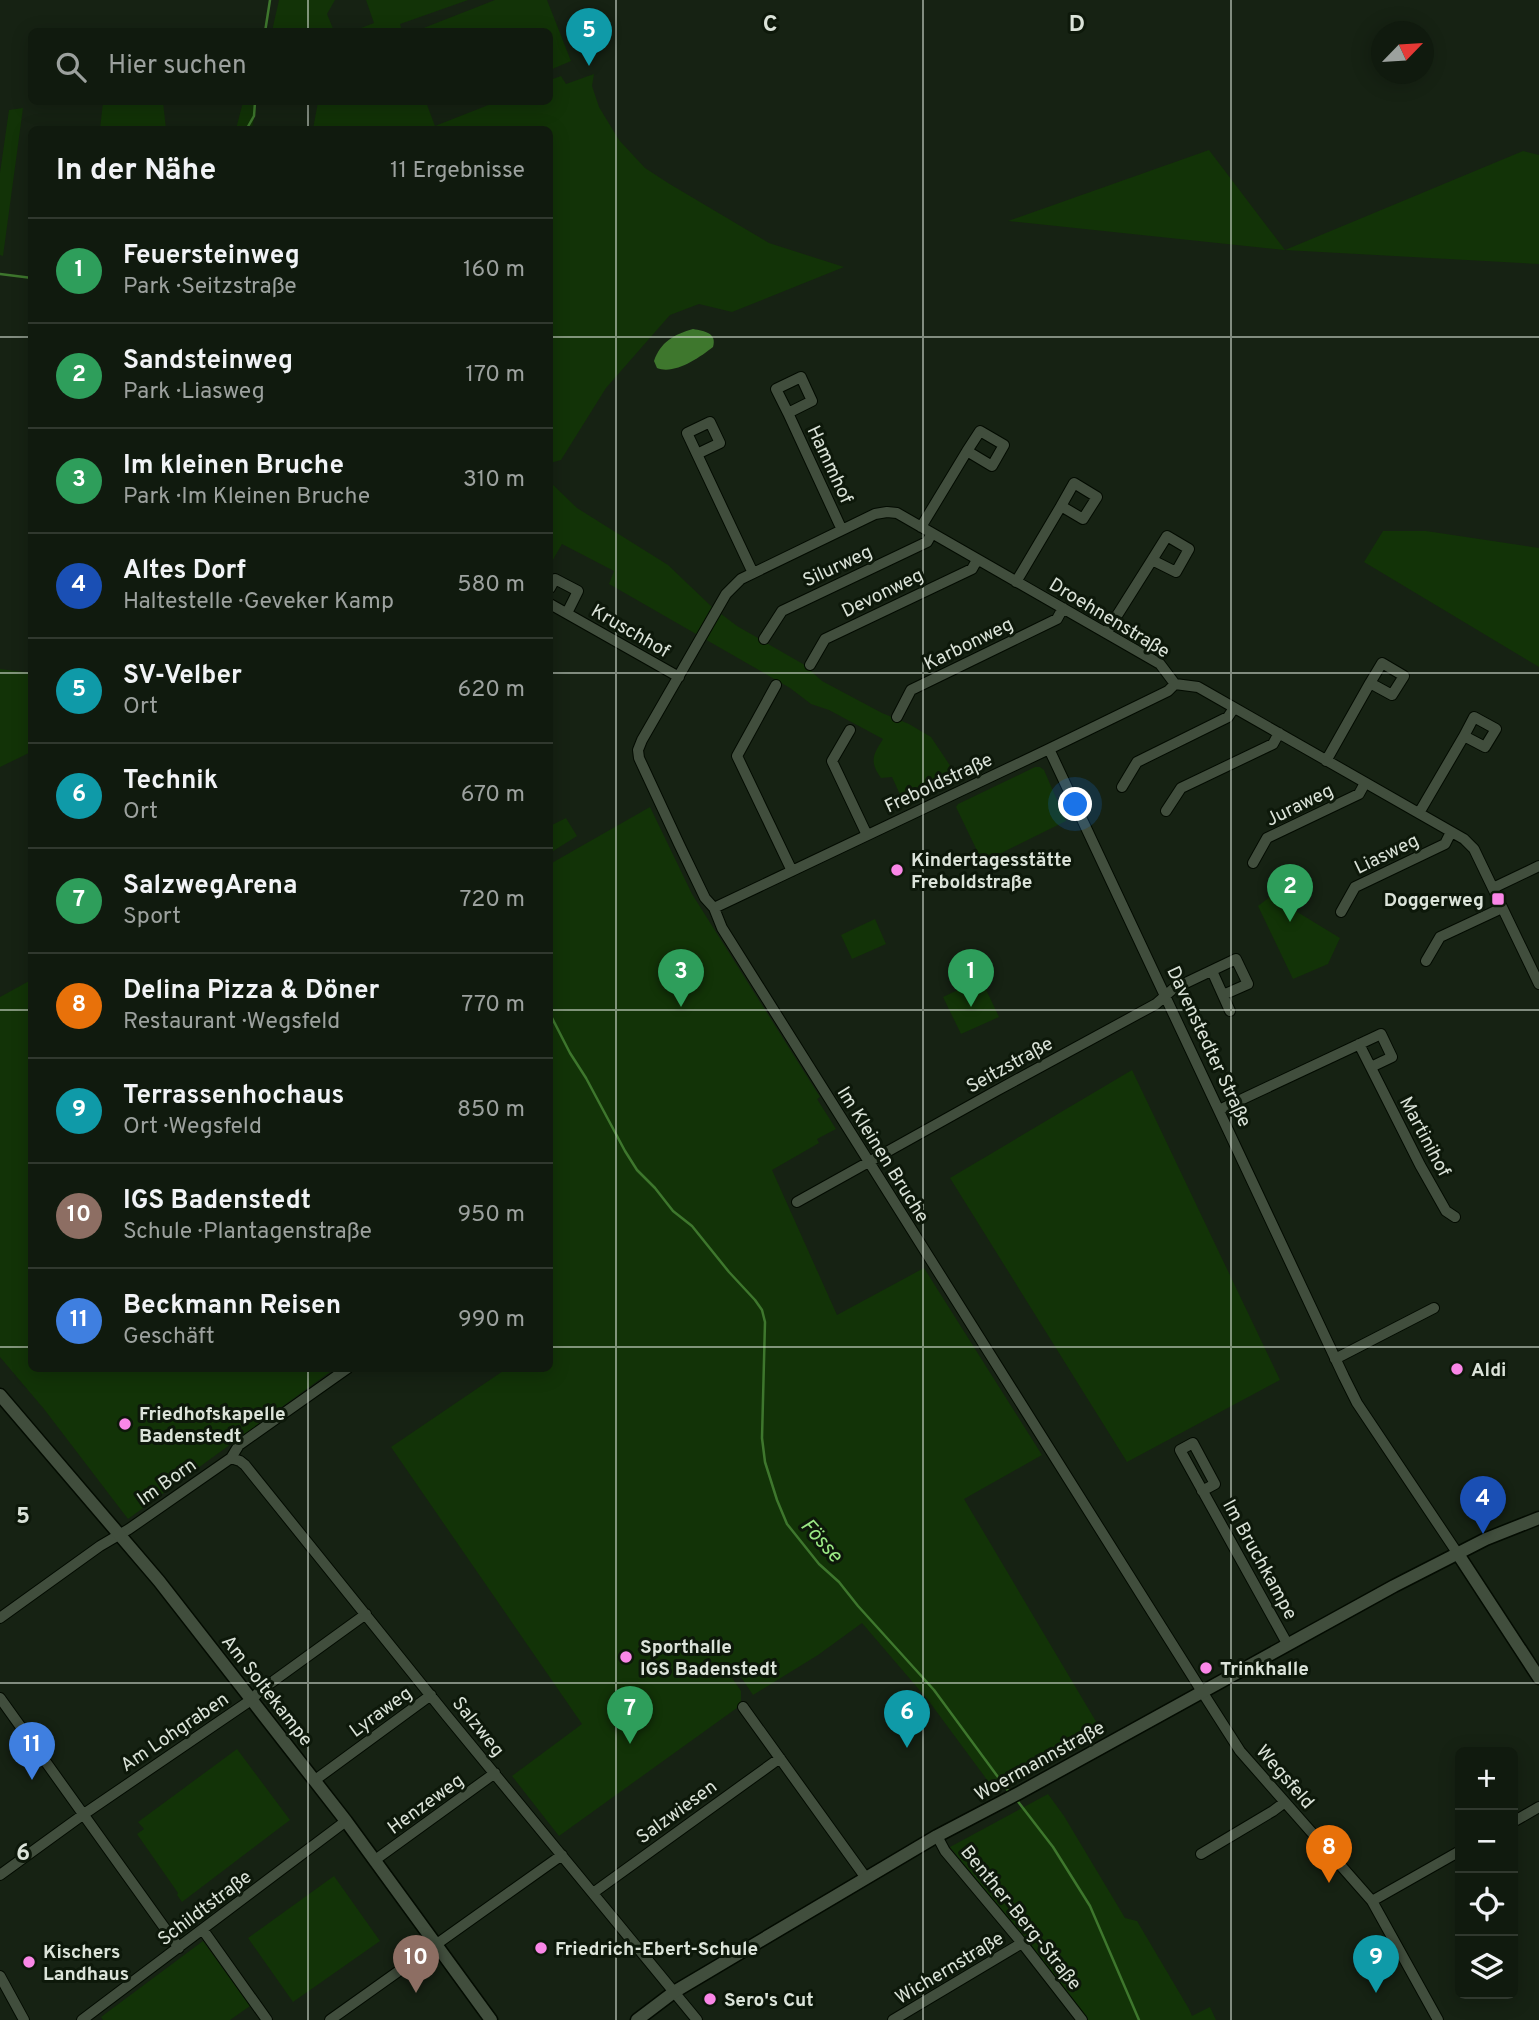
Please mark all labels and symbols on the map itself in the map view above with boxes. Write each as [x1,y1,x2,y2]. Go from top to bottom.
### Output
pin: 5 [566,8,612,66]
text: C [763,11,777,40]
text: D [1069,11,1085,40]
north arrow [1371,21,1434,84]
street label: Hammhof [801,422,858,508]
street label: Silurweg [799,540,876,593]
street label: Devonweg [838,564,928,624]
street label: Droehnenstraße [1044,573,1174,664]
street label: Kruschhof [586,600,674,664]
street label: Karbonweg [920,613,1017,677]
street label: Freboldstraße [881,748,997,819]
street label: Juraweg [1262,779,1338,833]
your location [1058,787,1092,821]
street label: Liasweg [1351,829,1423,881]
place label: Kindertagesstätte Freboldstraße [911,849,1072,895]
marker: Kindertagesstätte Freboldstraße [889,862,905,878]
pin: 2 [1267,864,1313,922]
place label: Doggerweg [1384,889,1484,913]
marker: Doggerweg [1490,891,1506,907]
pin: 3 [658,949,704,1007]
pin: 1 [948,949,994,1007]
street label: Davenstedter Straße [1160,963,1256,1131]
street label: Seitzstraße [962,1032,1057,1099]
street label: Im Kleinen Bruche [831,1083,934,1228]
street label: Martinihof [1393,1093,1456,1182]
place label: Aldi [1471,1359,1507,1383]
marker: Aldi [1449,1361,1465,1377]
place label: Friedhofskapelle Badenstedt [139,1403,286,1449]
marker: Friedhofskapelle Badenstedt [117,1416,133,1432]
street label: Im Born [133,1454,201,1512]
pin: 4 [1460,1476,1506,1534]
street label: Im Bruchkampe [1216,1496,1302,1624]
text: 5 [16,1503,30,1532]
water label: Fösse [794,1513,849,1570]
street label: Am Soltekampe [215,1631,317,1752]
place label: Sporthalle IGS Badenstedt [640,1636,777,1682]
marker: Sporthalle IGS Badenstedt [618,1649,634,1665]
place label: Trinkhalle [1220,1658,1309,1682]
marker: Trinkhalle [1198,1660,1214,1676]
street label: Lyraweg [345,1682,417,1743]
pin: 7 [607,1686,653,1744]
street label: Am Lohgraben [116,1688,234,1778]
pin: 6 [884,1690,930,1748]
street label: Salzweg [446,1692,509,1762]
street label: Woermannstraße [971,1716,1109,1807]
pin: 11 [9,1722,55,1780]
street label: Wegsfeld [1250,1740,1319,1814]
street label: Henzeweg [383,1769,469,1840]
street label: Salzwiesen [632,1775,722,1850]
pin: 8 [1306,1825,1352,1883]
text: 6 [16,1840,30,1869]
street label: Benther-Berg-Straße [955,1841,1086,1996]
street label: Schildtstraße [153,1865,257,1952]
street label: Wichernstraße [891,1927,1009,2011]
pin: 10 [393,1935,439,1993]
pin: 9 [1353,1935,1399,1993]
place label: Friedrich-Ebert-Schule [555,1938,758,1962]
marker: Friedrich-Ebert-Schule [533,1940,549,1956]
place label: Kischers Landhaus [43,1941,129,1987]
marker: Kischers Landhaus [21,1954,37,1970]
place label: Sero's Cut [724,1989,814,2013]
marker: Sero's Cut [702,1991,718,2007]

